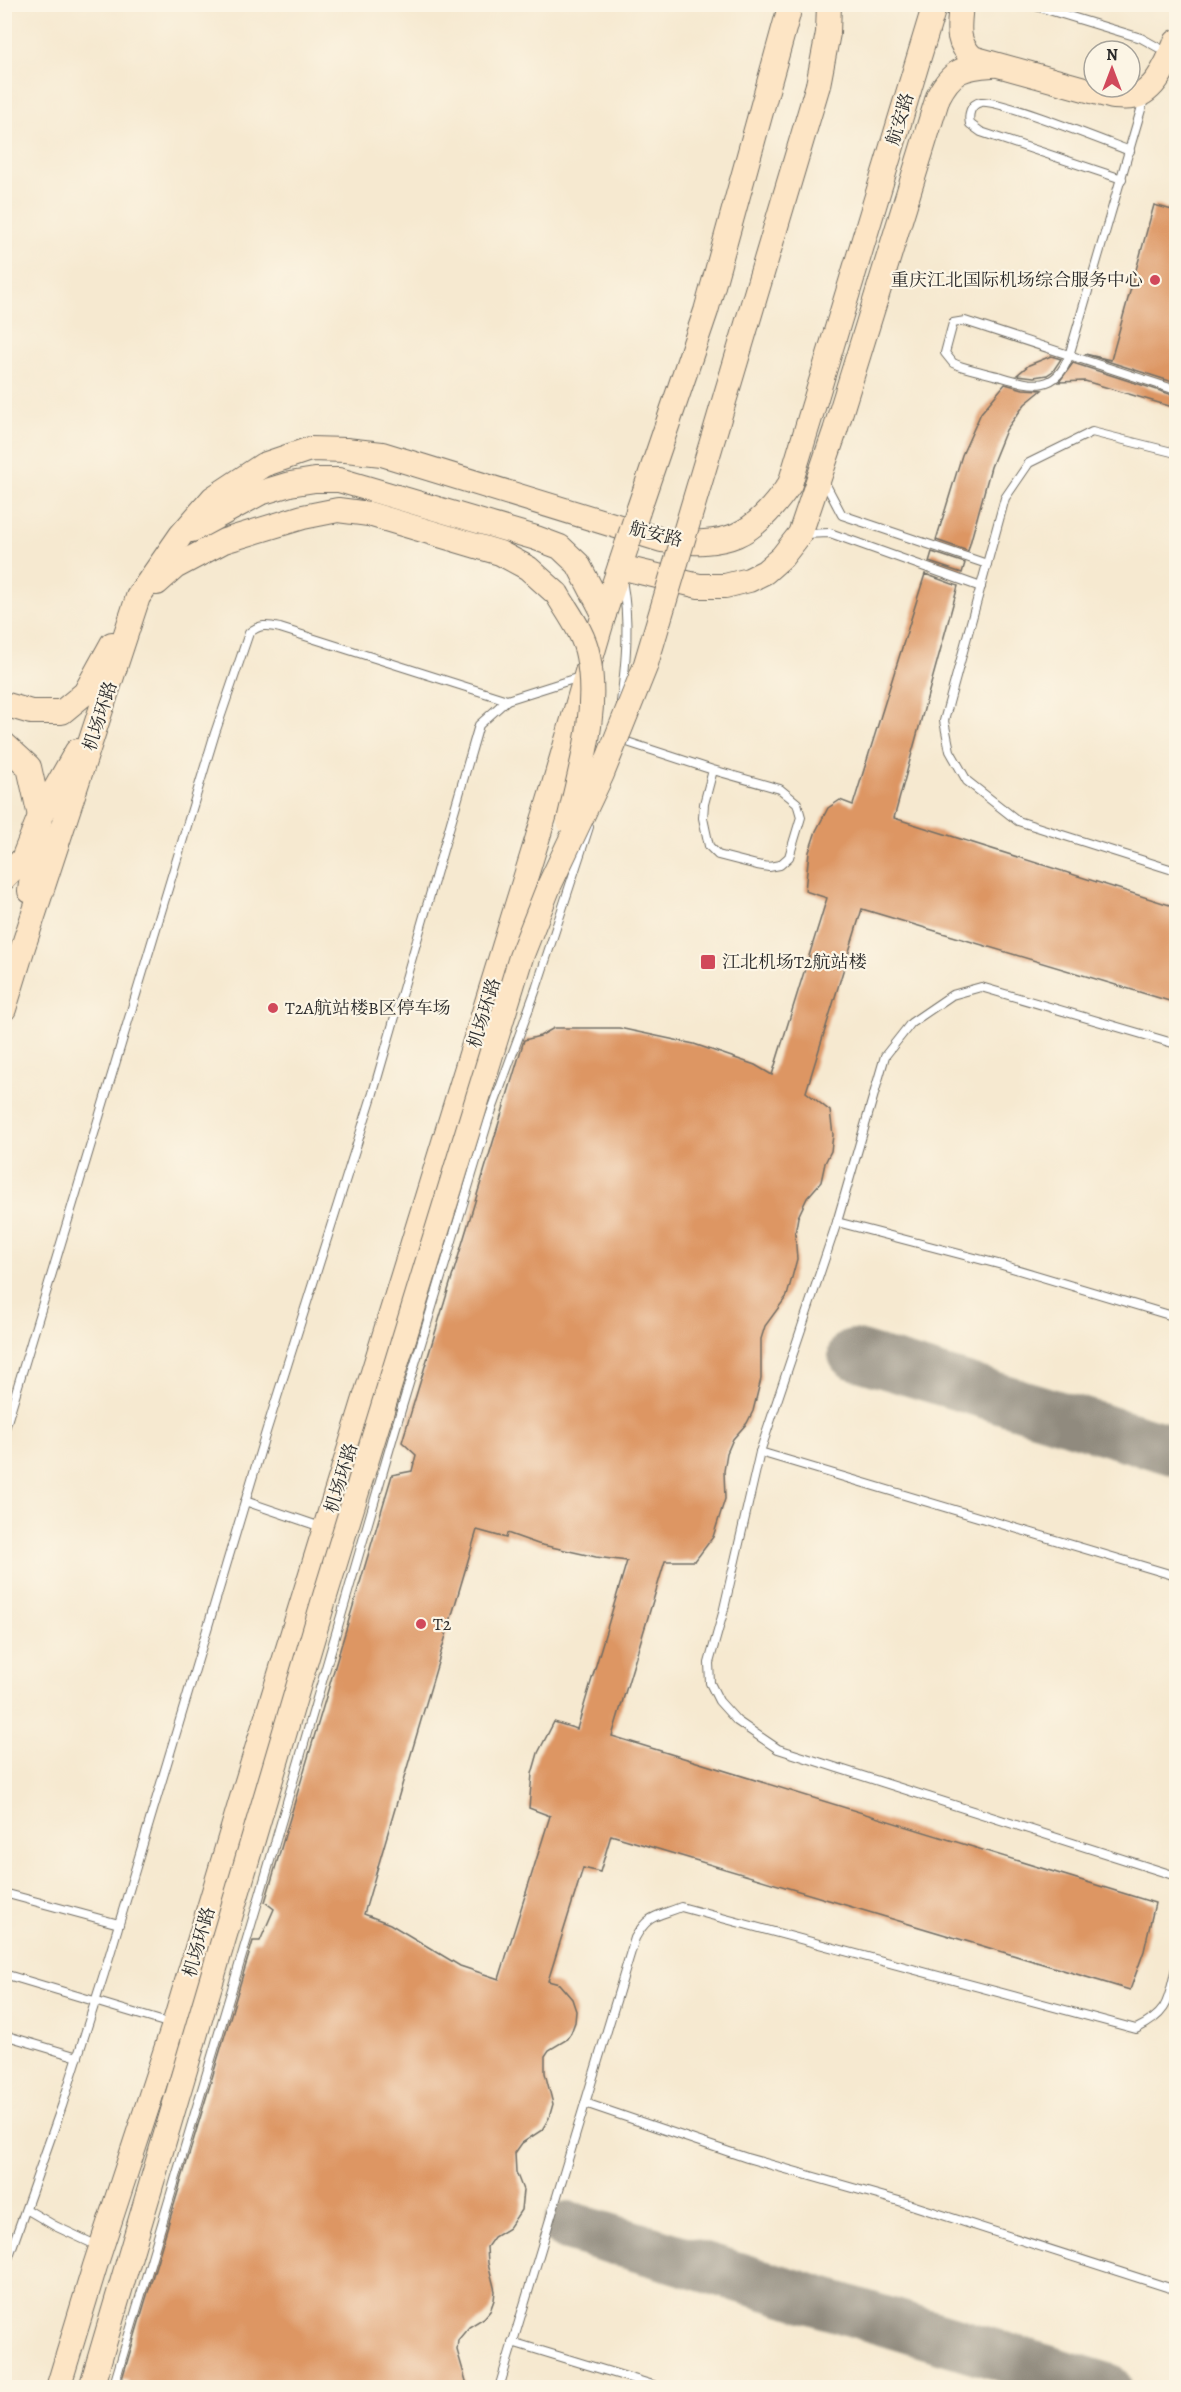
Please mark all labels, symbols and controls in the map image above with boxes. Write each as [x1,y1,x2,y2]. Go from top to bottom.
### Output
north arrow [1082,39,1142,99]
text: N [1106,44,1118,66]
street label: 航安路 [881,90,919,148]
place label: 重庆江北国际机场综合服务中心 [891,268,1143,292]
marker: 重庆江北国际机场综合服务中心 [1148,273,1162,287]
street label: 航安路 [627,516,685,552]
street label: 机场环路 [77,678,123,754]
place label: 江北机场T2航站楼 [722,950,866,974]
marker: 江北机场T2航站楼 [699,953,717,971]
street label: 机场环路 [462,975,506,1051]
place label: T2A航站楼B区停车场 [285,996,451,1020]
marker: T2A航站楼B区停车场 [266,1001,280,1015]
street label: 机场环路 [319,1440,363,1516]
place label: T2 [433,1612,452,1636]
marker: T2 [414,1617,428,1631]
street label: 机场环路 [178,1904,220,1980]

